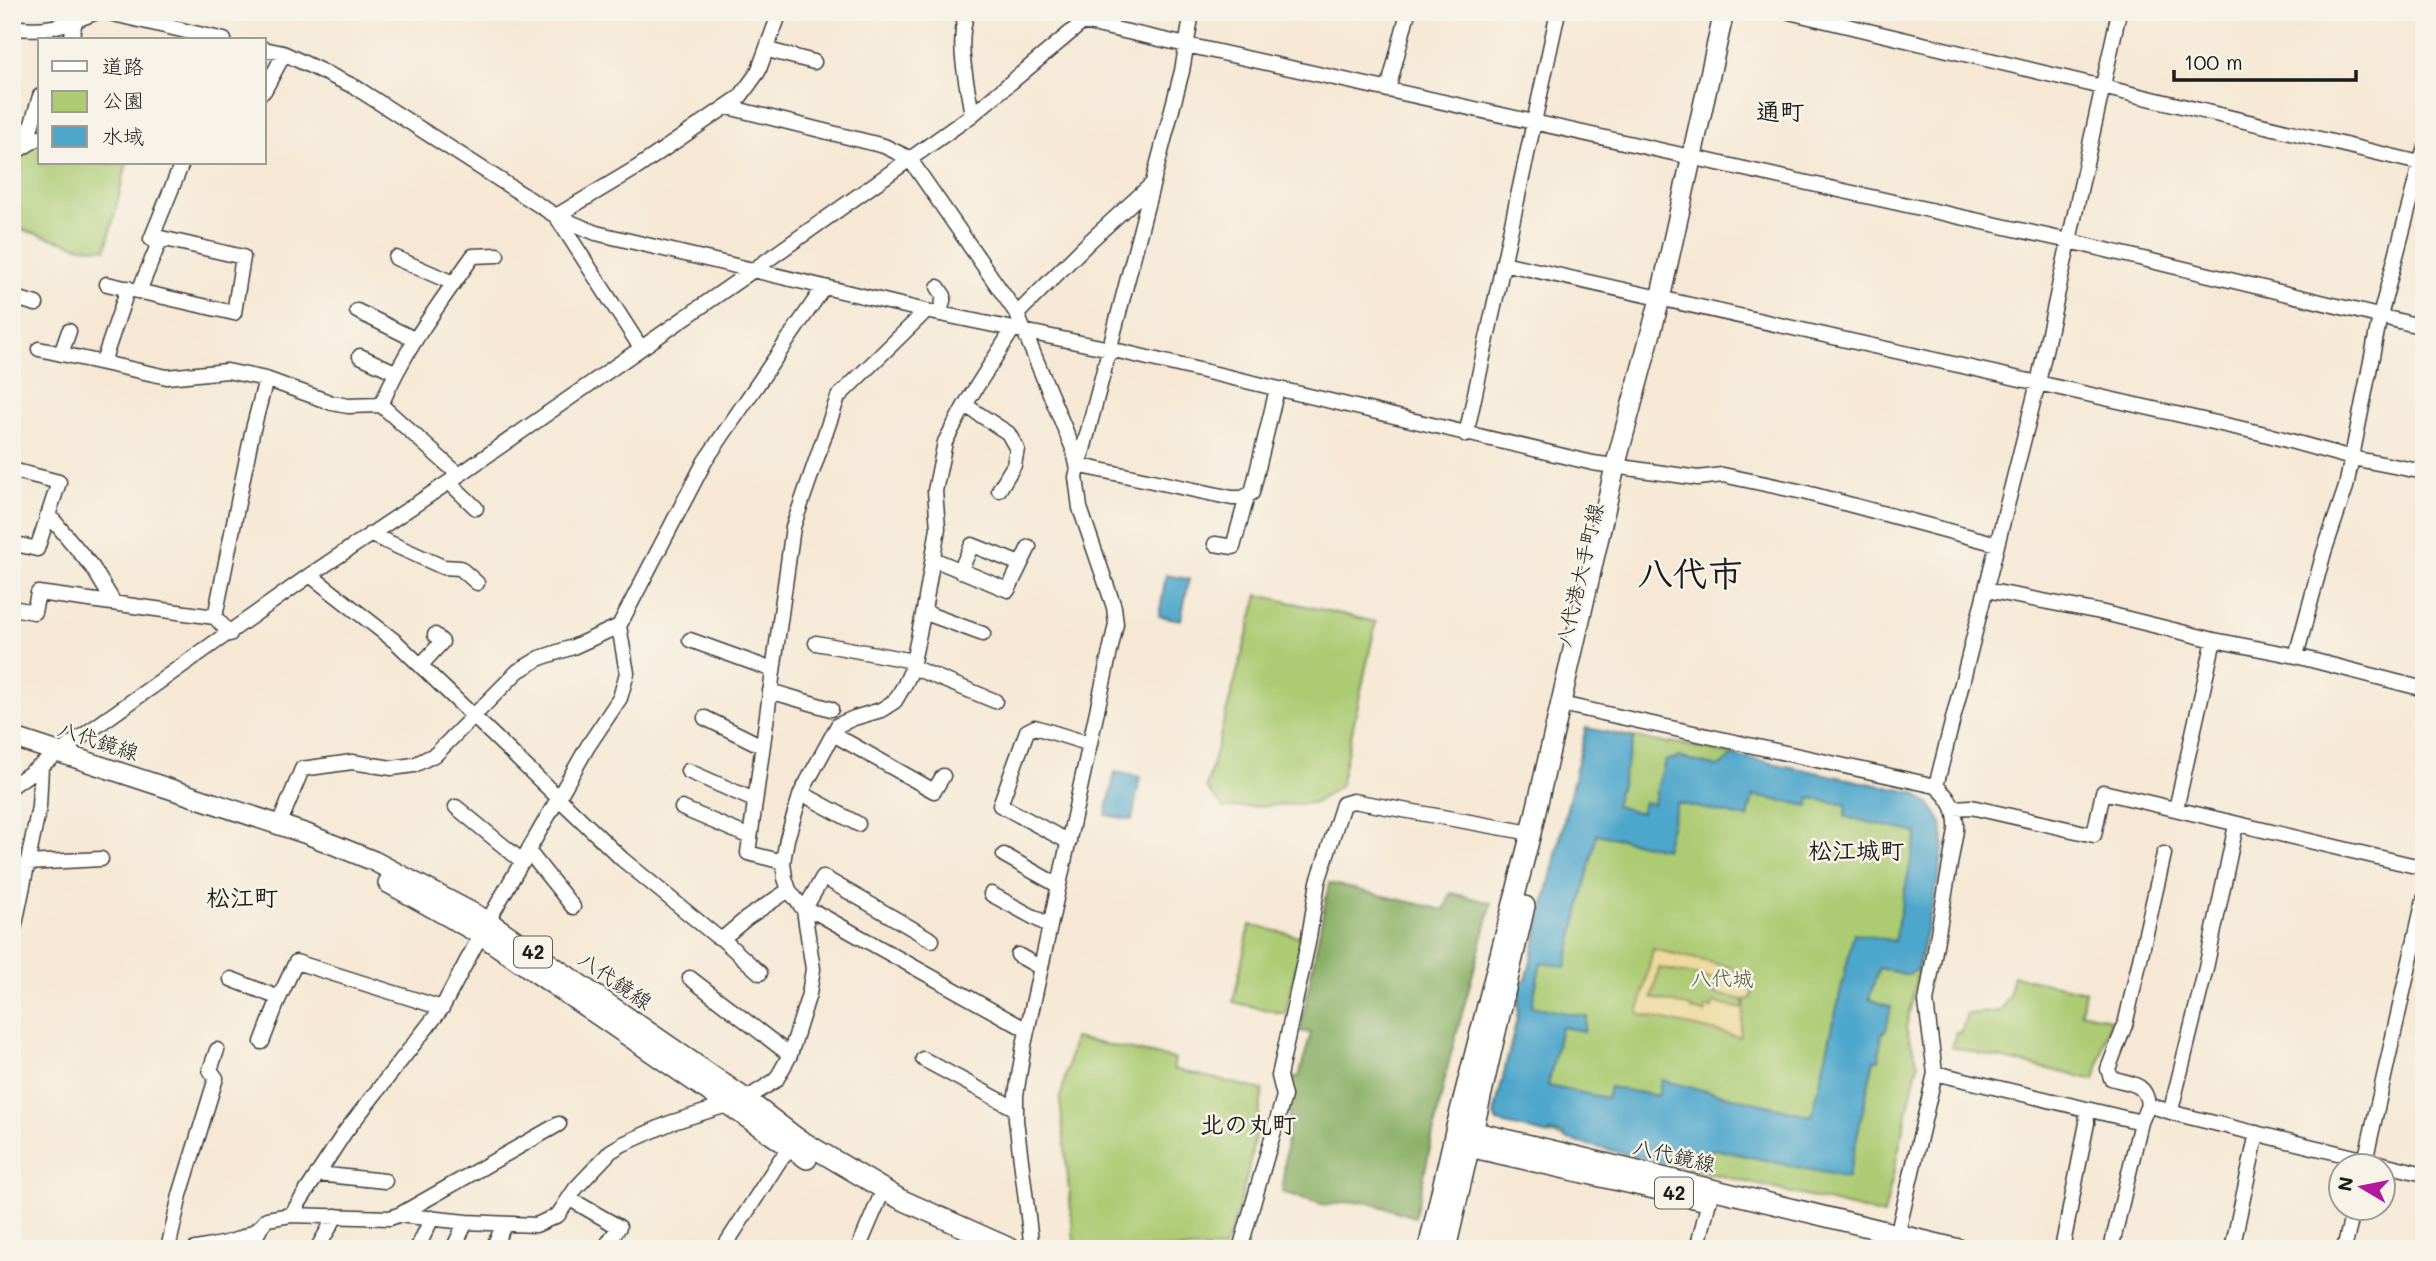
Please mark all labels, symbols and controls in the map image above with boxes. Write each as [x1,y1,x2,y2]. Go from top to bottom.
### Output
legend [38,38,266,164]
scale bar [2174,38,2356,82]
text: 100 m [2184,48,2243,75]
text: 道路 [102,52,144,79]
text: 公園 [102,86,144,113]
district label: 通町 [1756,95,1804,126]
text: 水域 [102,122,144,149]
street label: 八代港大手町線 [1549,500,1608,649]
district label: 八代市 [1637,549,1743,595]
street label: 八代鏡線 [54,714,143,765]
district label: 松江城町 [1808,834,1904,865]
district label: 松江町 [206,881,278,912]
road number: 42 [514,936,552,968]
street label: 八代鏡線 [574,945,658,1015]
park label: 八代城 [1691,964,1754,991]
district label: 北の丸町 [1200,1108,1296,1139]
street label: 八代鏡線 [1630,1132,1718,1177]
north arrow [2328,1152,2398,1222]
text: N [2331,1175,2358,1193]
road number: 42 [1655,1177,1693,1208]

